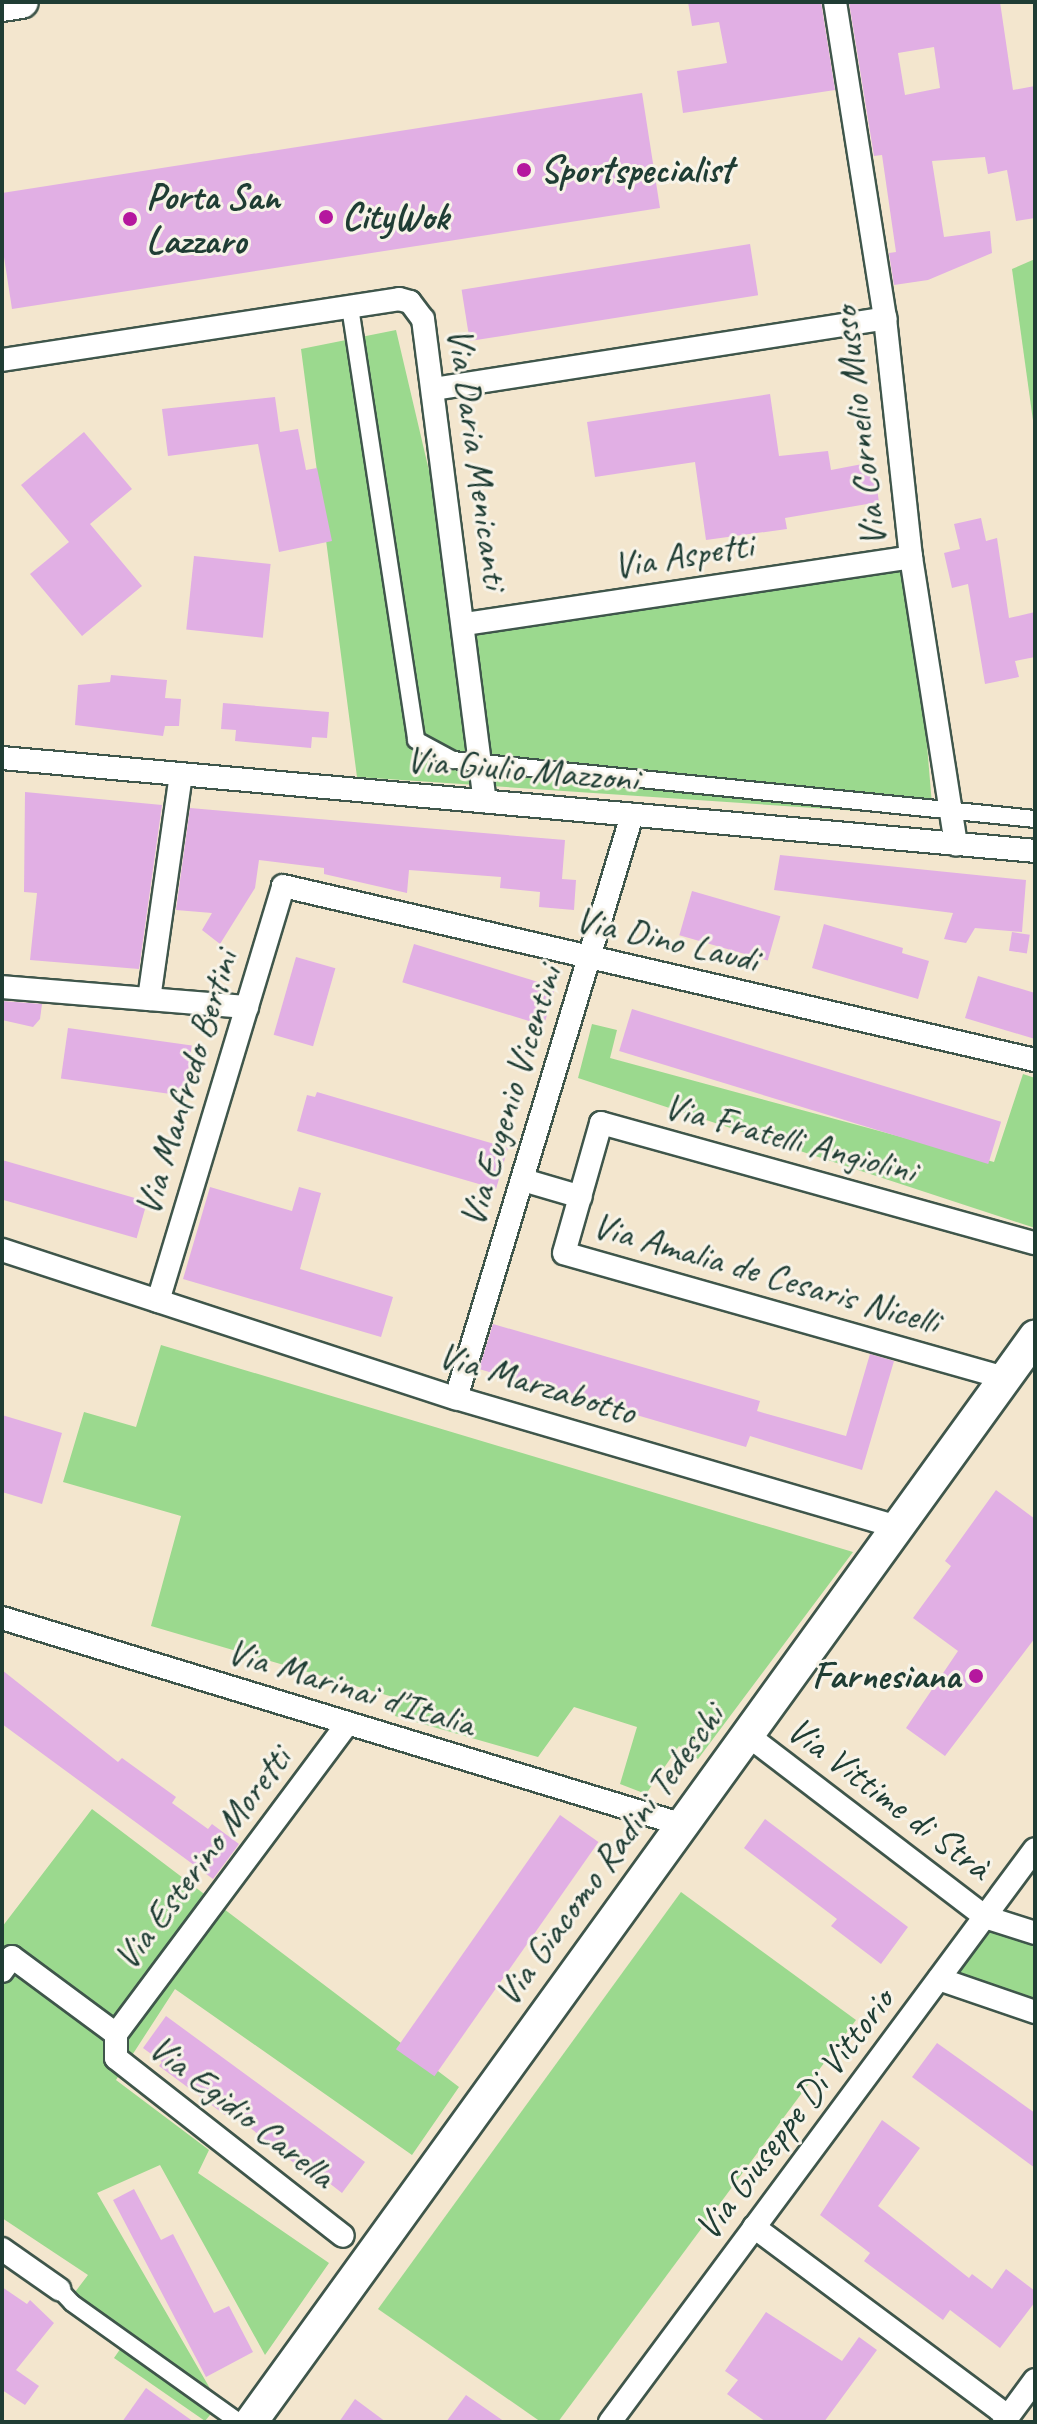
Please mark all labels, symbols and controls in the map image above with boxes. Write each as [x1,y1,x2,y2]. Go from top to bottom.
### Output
place label: Sportspecialist [540,147,733,193]
marker: Sportspecialist [515,161,533,179]
place label: Porta San Lazzaro [146,174,280,264]
place label: CityWok [342,194,448,240]
marker: CityWok [317,208,335,226]
marker: Porta San Lazzaro [121,210,139,228]
street label: Via Cornelio Musso [822,305,896,549]
street label: Via Daria Menicanti [437,324,519,592]
street label: Via Aspetti [610,521,756,589]
street label: Via Giulio Mazzoni [405,736,639,802]
street label: Via Dino Laudi [570,896,764,982]
street label: Via Manfredo Bertini [124,945,248,1221]
street label: Via Eugenio Vicentini [449,960,571,1232]
street label: Via Fratelli Angiolini [659,1082,921,1194]
street label: Via Amalia de Cesaris Nicelli [587,1202,945,1344]
street label: Via Marzabotto [433,1331,641,1435]
street label: Via Marinai d'Italia [221,1628,481,1746]
place label: Farnesiana [812,1653,960,1699]
marker: Farnesiana [967,1667,985,1685]
street label: Via Giacomo Radini Tedeschi [484,1695,734,2015]
street label: Via Vittime di Strà [778,1706,1000,1890]
street label: Via Esterino Moretti [103,1737,301,1979]
street label: Via Giuseppe Di Vittorio [685,1979,903,2249]
street label: Via Egidio Carella [139,2024,345,2198]

